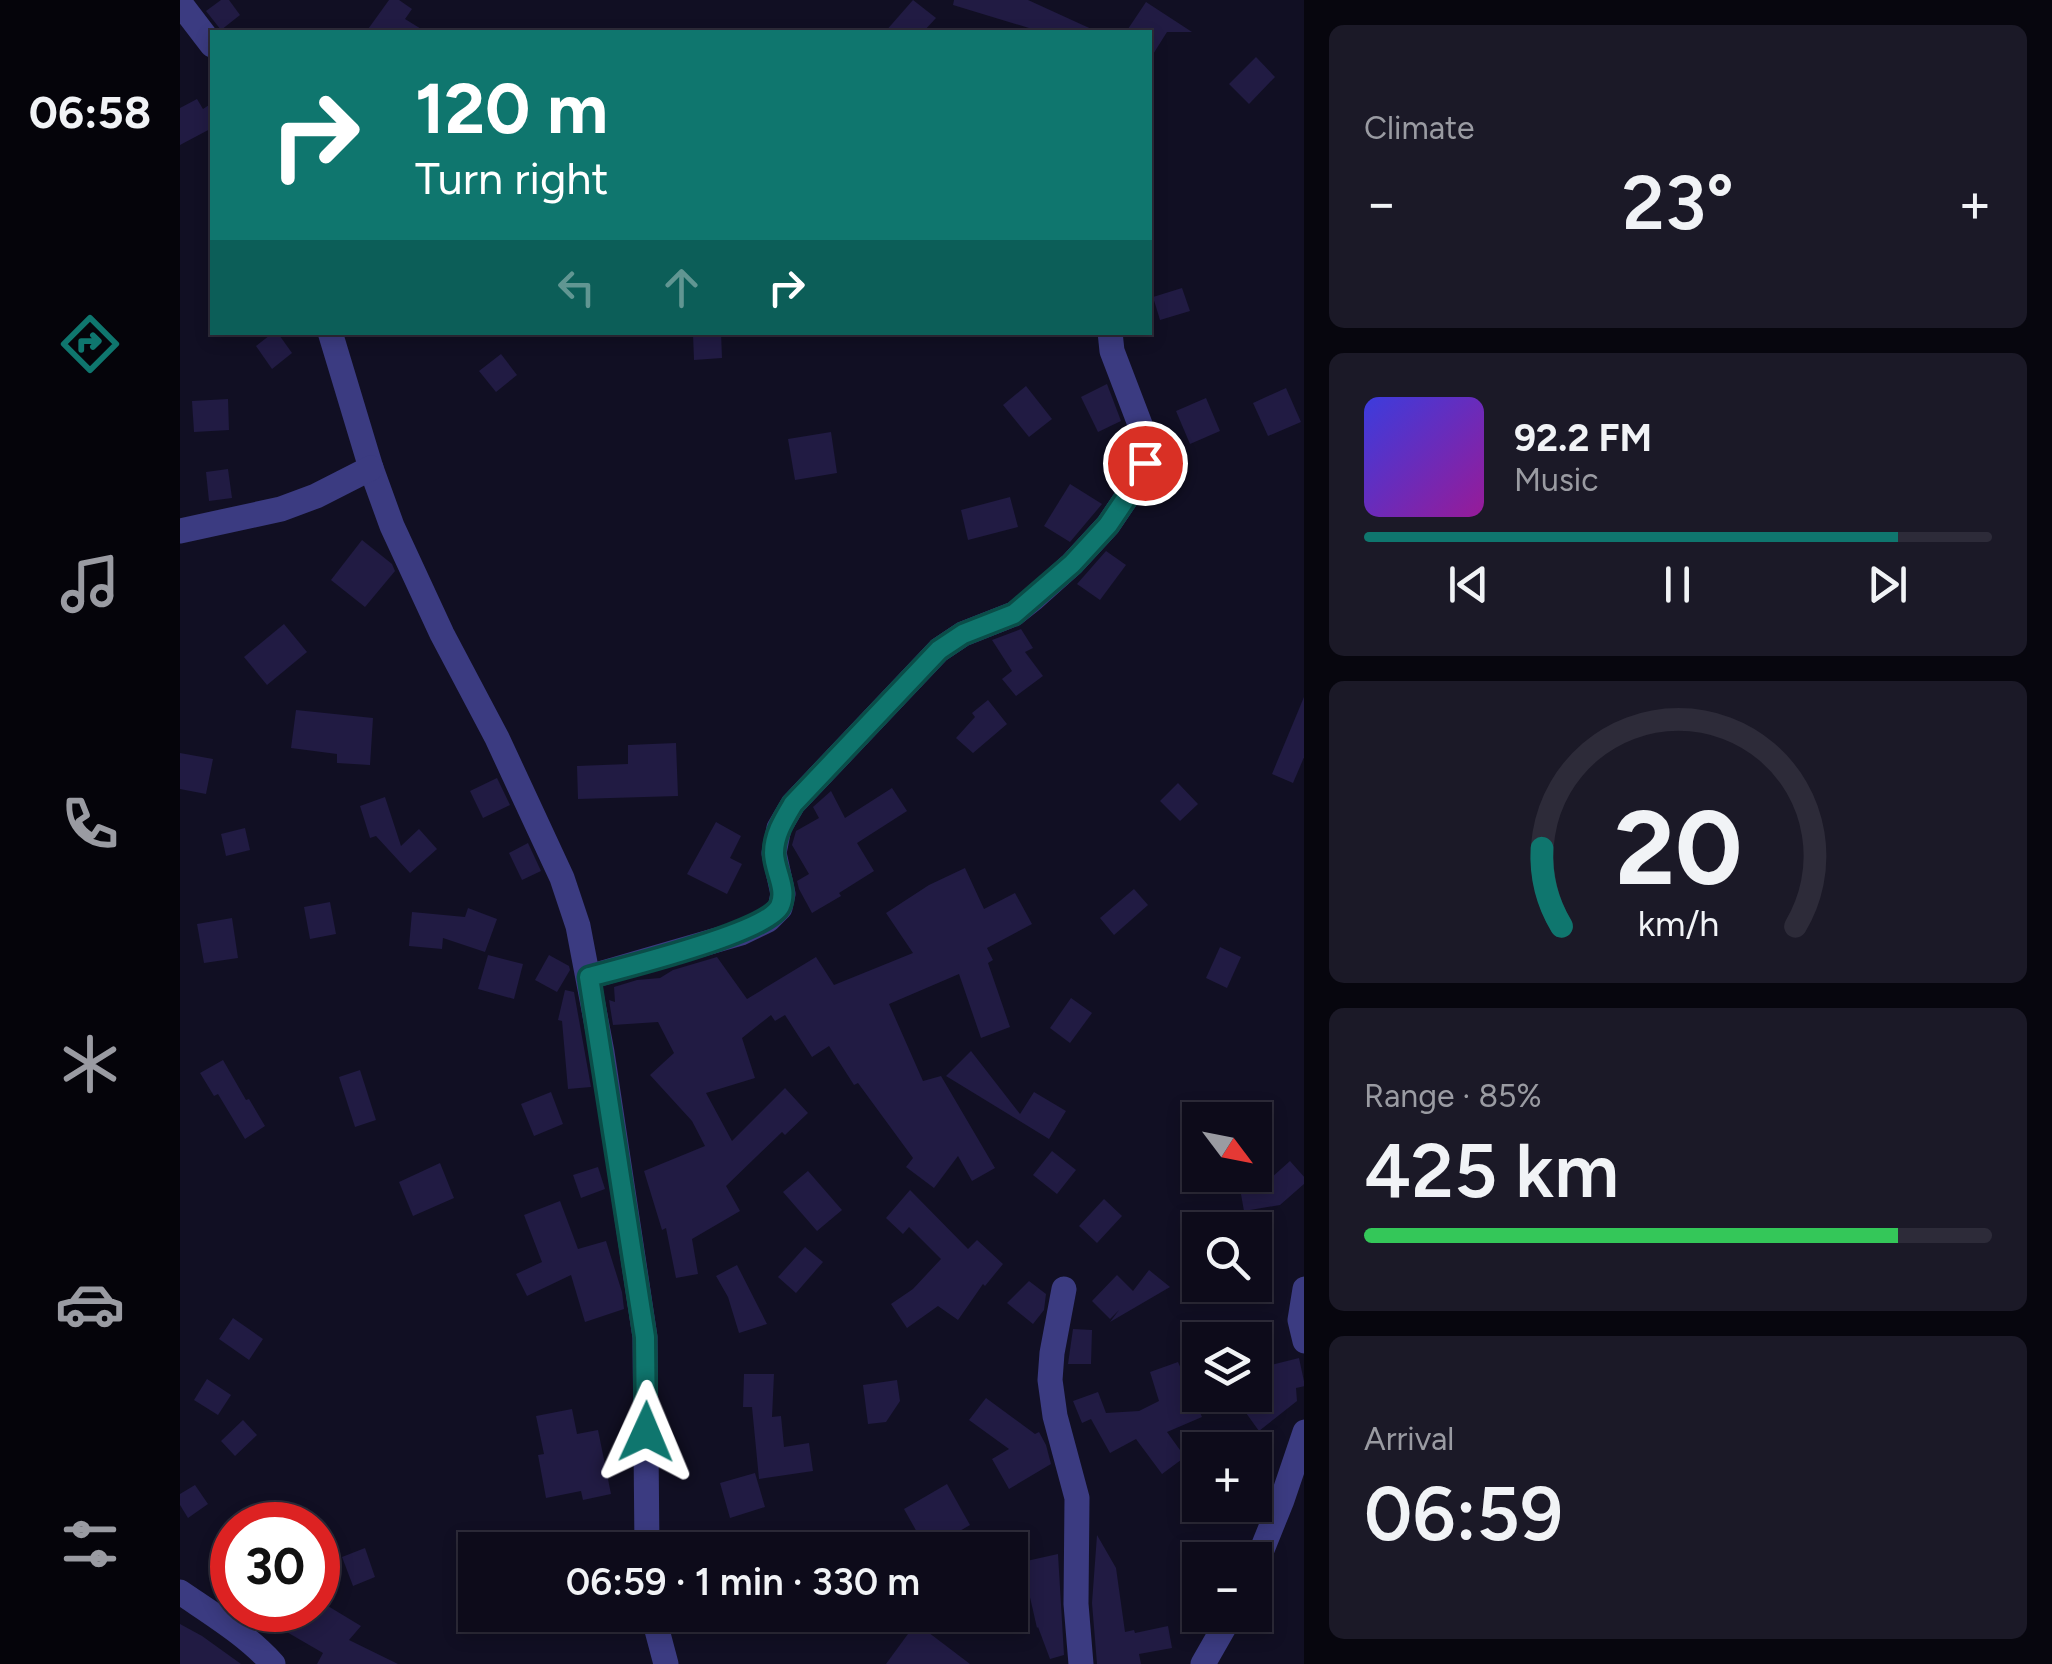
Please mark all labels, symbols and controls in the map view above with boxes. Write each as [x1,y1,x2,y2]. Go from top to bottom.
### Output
text: 120 m [415,66,608,151]
icon: right [250,70,380,200]
text: 06:58 [29,85,151,139]
text: Climate [1364,109,1475,147]
text: Turn right [415,151,608,205]
text: 23° [1622,158,1734,248]
text: − [1364,170,1398,236]
text: + [1958,170,1992,236]
icon: left [549,260,604,315]
icon: ahead [654,260,709,315]
icon: right [759,260,814,315]
icon: directions [55,309,125,379]
text: 92.2 FM [1514,415,1652,461]
pin [1103,421,1188,506]
icon: arrive [1118,436,1173,491]
text: Music [1514,461,1599,499]
icon: music [55,549,125,619]
icon: previous [1441,557,1496,612]
icon: pause [1650,557,1705,612]
icon: next [1860,557,1915,612]
text: 20 [1614,785,1742,910]
icon: phone [55,789,125,859]
text: km/h [1637,902,1719,945]
icon: climate [55,1029,125,1099]
text: Range · 85% [1364,1077,1542,1115]
north arrow [1182,1102,1272,1192]
map controls [1182,1102,1272,1632]
text: 425 km [1364,1126,1619,1216]
button: search [1182,1212,1272,1302]
icon: car [55,1269,125,1339]
button: layers [1182,1322,1272,1412]
position arrow [594,1380,698,1484]
text: Arrival [1364,1420,1454,1458]
button: + [1182,1432,1272,1522]
text: 06:59 [1364,1469,1563,1559]
speed limit sign: 30 [210,1502,340,1632]
icon: filters [55,1509,125,1579]
button: − [1182,1542,1272,1632]
text: 06:59 · 1 min · 330 m [566,1559,920,1605]

